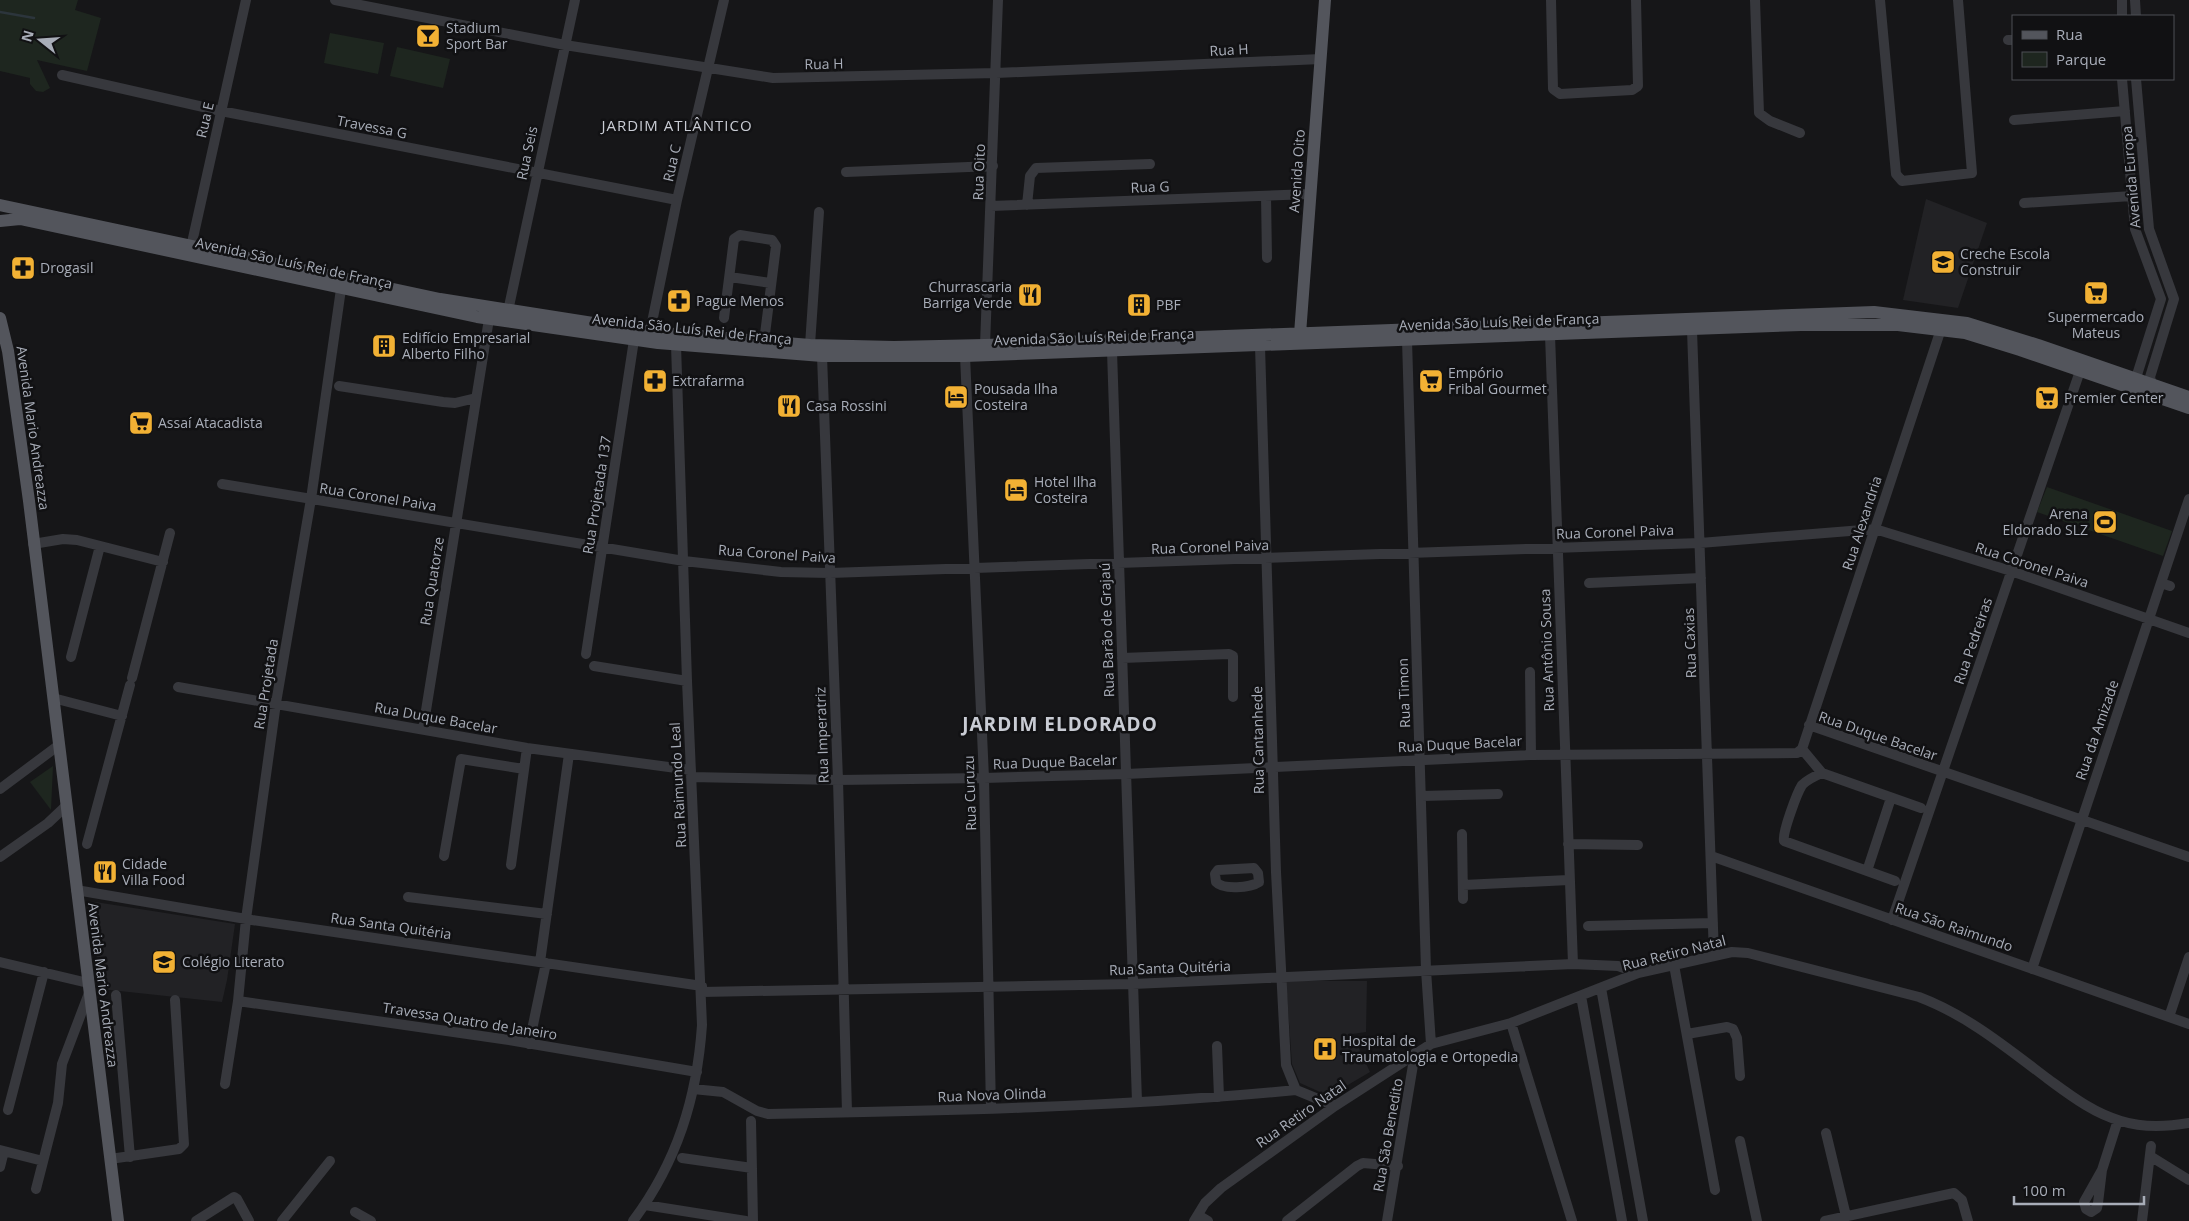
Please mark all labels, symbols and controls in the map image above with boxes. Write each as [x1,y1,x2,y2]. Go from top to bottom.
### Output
north arrow [15,15,65,65]
legend [2012,15,2174,80]
place label: Stadium Sport Bar [446,18,508,53]
bar icon: Stadium Sport Bar [415,23,441,49]
text: Rua [2056,24,2083,44]
text: N [16,28,38,44]
street label: Rua H [1209,39,1249,60]
text: Parque [2056,49,2106,69]
street label: Rua H [804,54,844,73]
street label: Rua E [191,100,218,140]
street label: Travessa G [335,110,409,143]
district label: JARDIM ATLÂNTICO [599,115,753,135]
street label: Rua Seis [512,124,542,181]
street label: Avenida Europa [2117,125,2144,229]
street label: Avenida Oito [1284,129,1309,213]
street label: Rua C [658,142,685,183]
street label: Rua Oito [968,143,989,201]
street label: Rua G [1130,176,1170,197]
street label: Avenida São Luís Rei de França [194,232,394,293]
place label: Creche Escola Construir [1960,244,2050,279]
school or university icon: Creche Escola Construir [1930,249,1956,275]
pharmacy icon: Drogasil [10,255,36,281]
place label: Drogasil [40,258,93,277]
place label: Churrascaria Barriga Verde [923,277,1012,312]
supermarket icon: Supermercado Mateus [2083,280,2109,306]
restaurant icon: Churrascaria Barriga Verde [1017,282,1043,308]
pharmacy icon: Pague Menos [666,288,692,314]
place label: Pague Menos [696,291,784,310]
building icon: PBF [1126,292,1152,318]
place label: PBF [1156,295,1181,314]
place label: Supermercado Mateus [2048,307,2144,342]
street label: Avenida São Luís Rei de França [591,309,793,348]
street label: Avenida São Luís Rei de França [1398,309,1600,334]
street label: Avenida São Luís Rei de França [993,324,1195,349]
place label: Edifício Empresarial Alberto Filho [402,328,530,363]
building icon: Edifício Empresarial Alberto Filho [371,333,397,359]
street label: Avenida Mario Andreazza [13,345,54,511]
place label: Empório Fribal Gourmet [1448,363,1547,398]
pharmacy icon: Extrafarma [642,368,668,394]
supermarket icon: Empório Fribal Gourmet [1418,368,1444,394]
place label: Extrafarma [672,371,745,390]
place label: Pousada Ilha Costeira [974,379,1058,414]
hotel icon: Pousada Ilha Costeira [943,384,969,410]
supermarket icon: Premier Center [2034,385,2060,411]
place label: Premier Center [2064,388,2164,407]
restaurant icon: Casa Rossini [776,393,802,419]
place label: Casa Rossini [806,396,887,415]
supermarket icon: Assaí Atacadista [128,410,154,436]
place label: Assaí Atacadista [158,413,263,432]
street label: Rua Projetada 137 [578,434,615,555]
place label: Hotel Ilha Costeira [1034,472,1097,507]
street label: Rua Alexandria [1837,473,1886,572]
hotel icon: Hotel Ilha Costeira [1003,477,1029,503]
street label: Rua Coronel Paiva [318,478,438,515]
place label: Arena Eldorado SLZ [2003,504,2088,539]
sports icon: Arena Eldorado SLZ [2092,509,2118,535]
street label: Rua Coronel Paiva [1556,520,1674,543]
street label: Rua Quatorze [415,535,448,627]
street label: Rua Coronel Paiva [1151,535,1269,558]
street label: Rua Coronel Paiva [1973,537,2091,592]
street label: Rua Coronel Paiva [717,540,837,567]
street label: Rua Barão de Grajaú [1095,562,1118,698]
street label: Rua Antônio Sousa [1535,588,1558,712]
street label: Rua Pedreiras [1949,595,1996,687]
street label: Rua Caxias [1679,607,1700,679]
street label: Rua Projetada [249,637,282,731]
street label: Rua Timon [1393,658,1414,728]
street label: Rua da Amizade [2070,677,2123,782]
street label: Rua Imperatriz [810,686,833,783]
street label: Rua Cantanhede [1247,686,1268,794]
street label: Rua Duque Bacelar [373,697,499,738]
street label: Rua Duque Bacelar [1816,706,1940,765]
district label: JARDIM ELDORADO [960,711,1158,737]
street label: Rua Raimundo Leal [665,722,690,848]
street label: Rua Duque Bacelar [1397,731,1523,756]
street label: Rua Duque Bacelar [992,750,1118,773]
street label: Rua Curuzu [959,755,980,831]
place label: Cidade Villa Food [122,854,185,889]
restaurant icon: Cidade Villa Food [92,859,118,885]
street label: Rua São Raimundo [1893,897,2016,956]
street label: Avenida Mario Andreazza [84,902,123,1068]
street label: Rua Santa Quitéria [329,908,453,943]
street label: Rua Retiro Natal [1620,930,1728,975]
school or university icon: Colégio Literato [151,949,177,975]
place label: Colégio Literato [182,952,284,971]
street label: Rua Santa Quitéria [1109,956,1231,979]
street label: Travessa Quatro de Janeiro [381,997,559,1044]
place label: Hospital de Traumatologia e Ortopedia [1342,1031,1518,1066]
hospital icon: Hospital de Traumatologia e Ortopedia [1312,1036,1338,1062]
street label: Rua Retiro Natal [1252,1075,1350,1152]
street label: Rua São Benedito [1368,1077,1407,1193]
street label: Rua Nova Olinda [937,1083,1047,1106]
scale bar [2014,1174,2144,1206]
text: 100 m [2022,1180,2066,1200]

